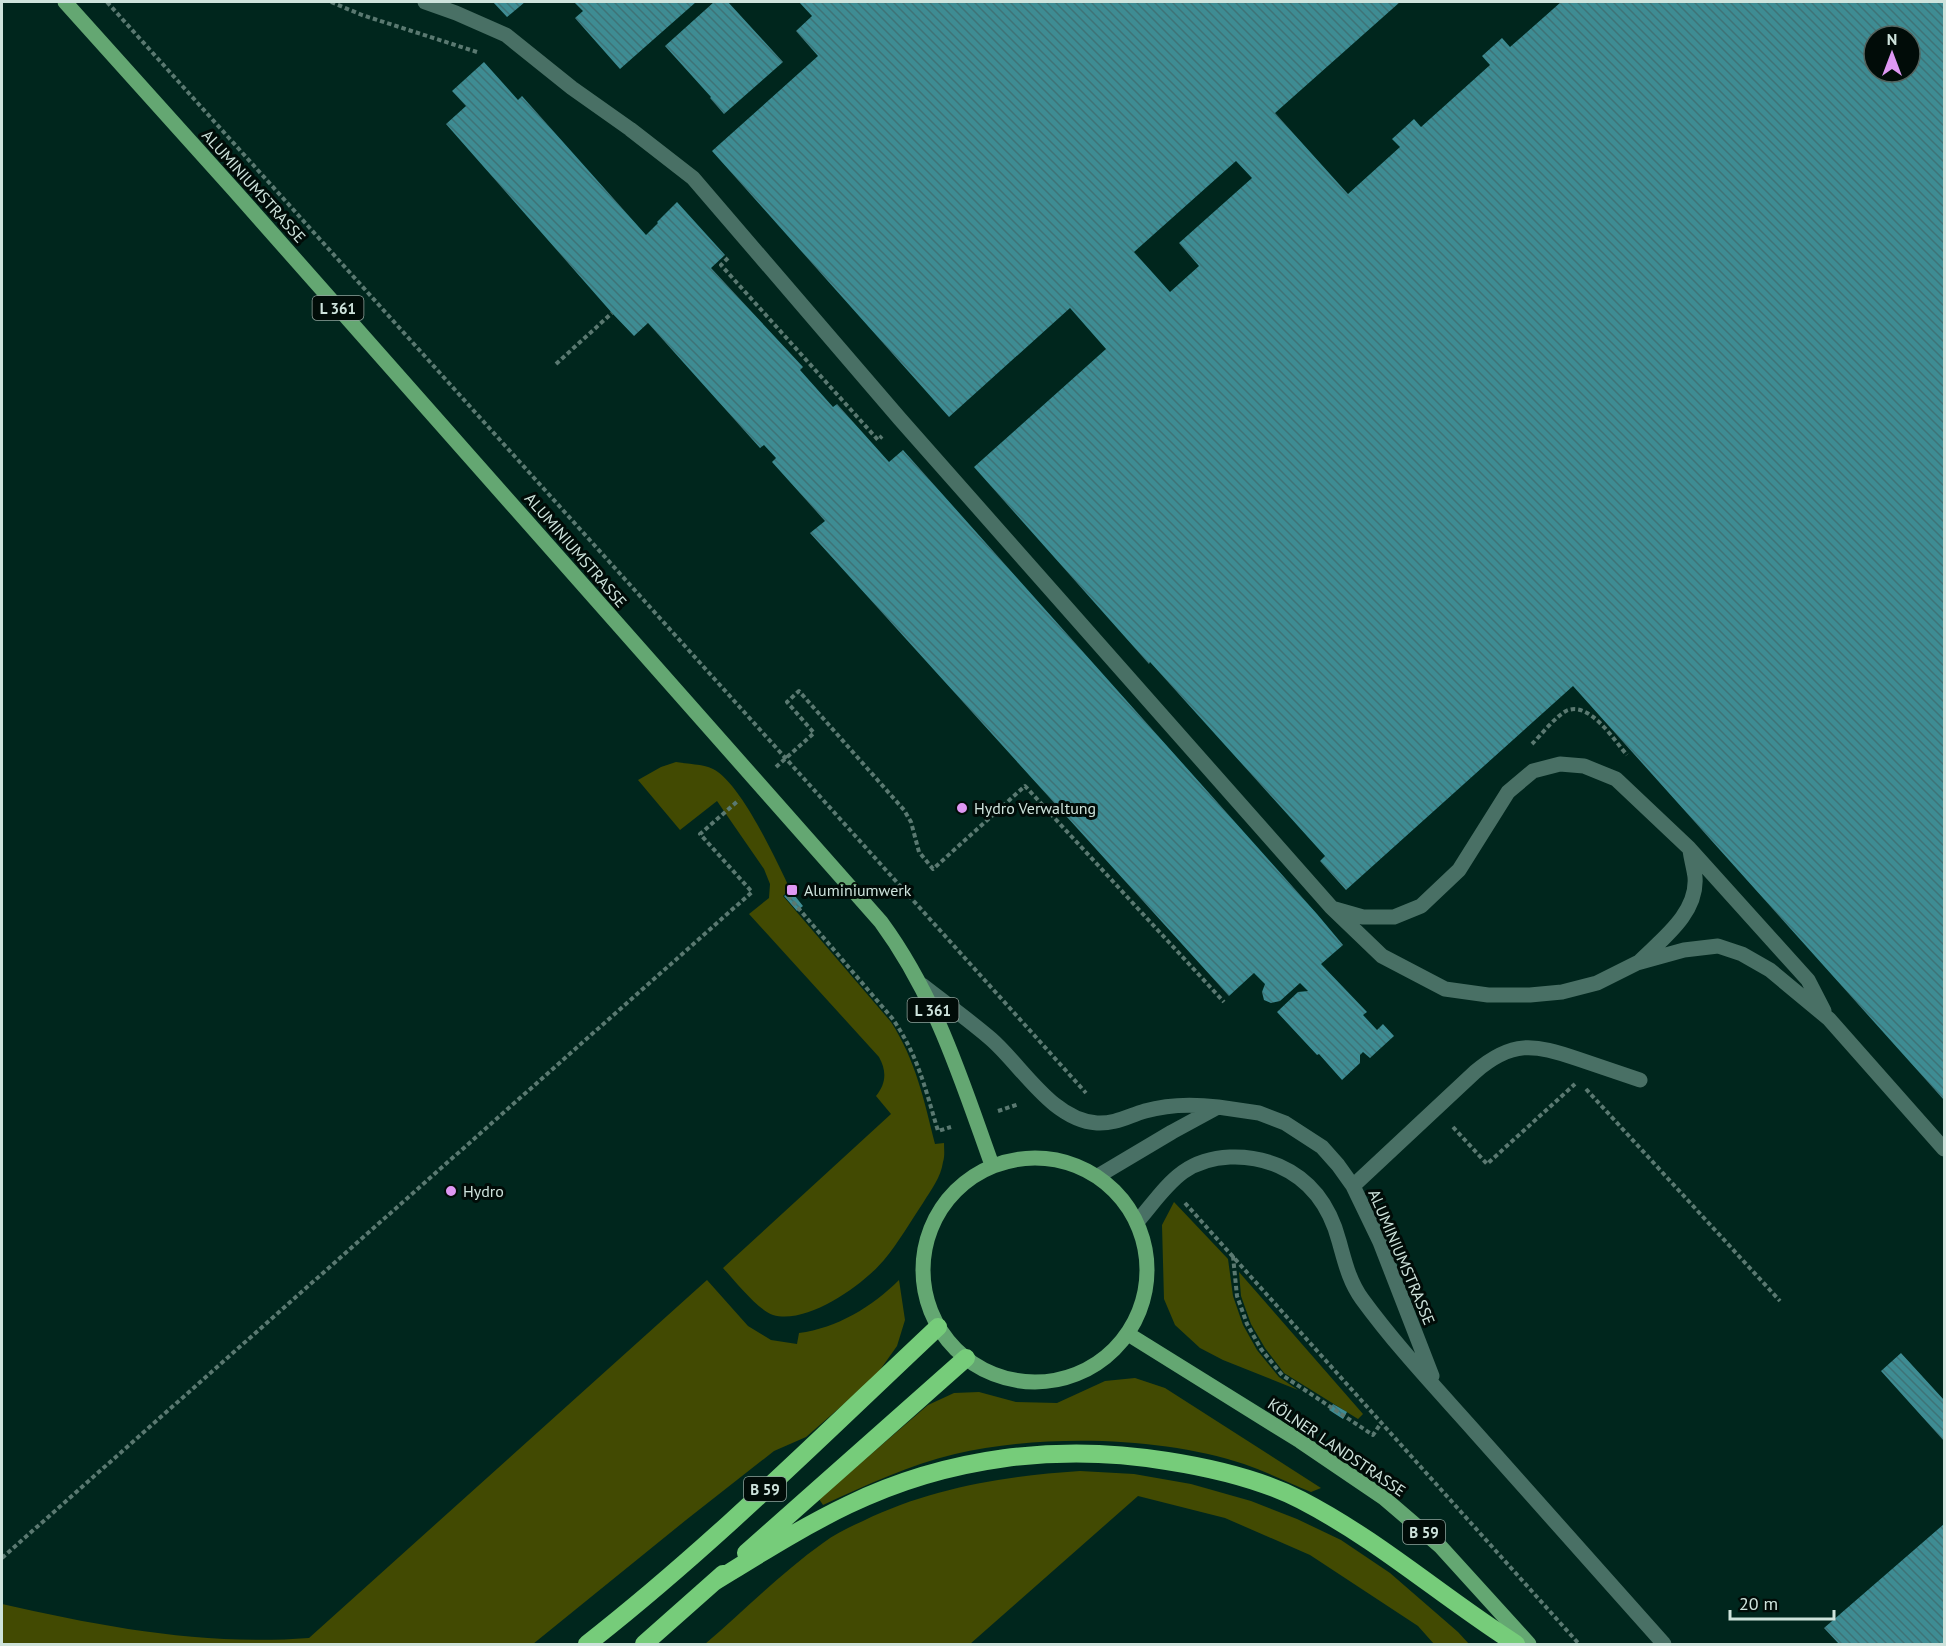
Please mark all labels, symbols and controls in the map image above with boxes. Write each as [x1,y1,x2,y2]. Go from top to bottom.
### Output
north arrow [1862,24,1922,84]
text: N [1887,29,1897,49]
street label: ALUMINIUMSTRASSE [198,125,310,247]
road number: L 361 [312,296,364,320]
street label: ALUMINIUMSTRASSE [521,489,631,611]
place label: Hydro Verwaltung [974,798,1096,818]
marker: Hydro Verwaltung [955,801,969,815]
place label: Aluminiumwerk [804,880,912,900]
marker: Aluminiumwerk [785,883,799,897]
road number: L 361 [908,998,958,1022]
place label: Hydro [463,1181,504,1201]
marker: Hydro [444,1184,458,1198]
street label: ALUMINIUMSTRASSE [1364,1186,1440,1328]
street label: KÖLNER LANDSTRASSE [1264,1393,1410,1501]
road number: B 59 [744,1477,786,1501]
road number: B 59 [1403,1520,1445,1544]
scale bar [1730,1583,1834,1621]
text: 20 m [1739,1592,1778,1615]

